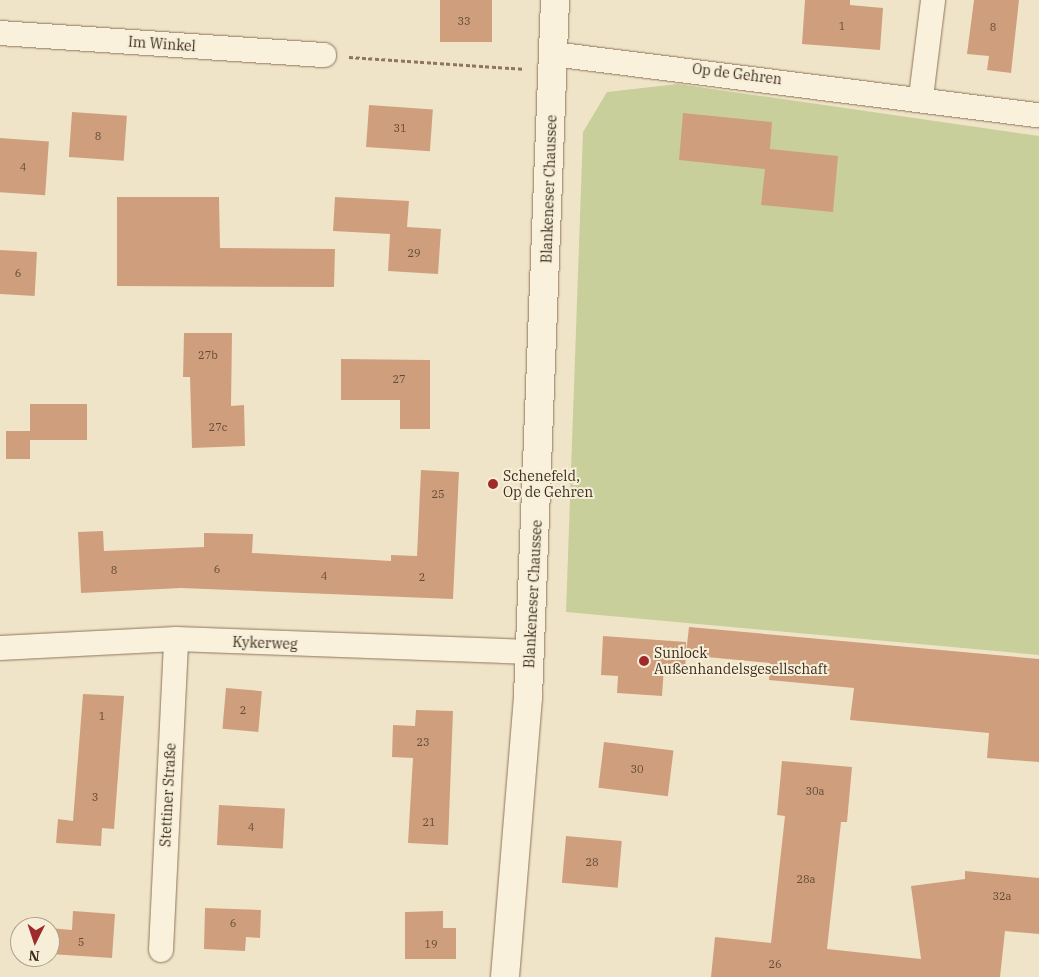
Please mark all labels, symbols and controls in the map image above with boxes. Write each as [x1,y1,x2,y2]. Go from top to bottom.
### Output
house number: 33 [457,14,471,28]
house number: 1 [839,19,845,33]
house number: 8 [990,20,996,34]
street label: Im Winkel [128,33,196,55]
street label: Op de Gehren [691,60,783,88]
street label: Blankeneser Chaussee [538,114,560,264]
house number: 31 [393,121,407,135]
house number: 8 [95,129,101,143]
house number: 4 [20,160,26,174]
house number: 29 [407,246,421,260]
house number: 6 [15,266,21,280]
house number: 27b [198,348,218,362]
house number: 27 [392,372,406,386]
house number: 27c [209,420,227,434]
place label: Schenefeld, Op de Gehren [503,468,593,501]
marker: Schenefeld, Op de Gehren [487,478,499,490]
house number: 25 [431,487,445,501]
street label: Blankeneser Chaussee [521,519,545,669]
house number: 6 [214,562,220,576]
house number: 8 [111,563,117,577]
house number: 4 [321,569,327,583]
house number: 2 [419,570,425,584]
street label: Kykerweg [232,633,298,653]
place label: Sunlock Außenhandelsgesellschaft [654,645,828,678]
marker: Sunlock Außenhandelsgesellschaft [638,655,650,667]
house number: 2 [240,703,246,717]
house number: 1 [99,709,105,723]
house number: 23 [416,735,430,749]
street label: Stettiner Straße [157,743,179,847]
house number: 30 [630,762,644,776]
house number: 30a [805,784,825,798]
house number: 3 [92,790,98,804]
house number: 21 [422,815,436,829]
house number: 4 [248,820,254,834]
house number: 28 [585,855,599,869]
house number: 28a [796,872,816,886]
house number: 32a [992,889,1012,903]
house number: 6 [230,916,236,930]
north arrow [10,917,60,967]
house number: 5 [78,935,84,949]
house number: 19 [424,937,438,951]
text: N [28,947,40,965]
house number: 26 [768,957,782,971]

